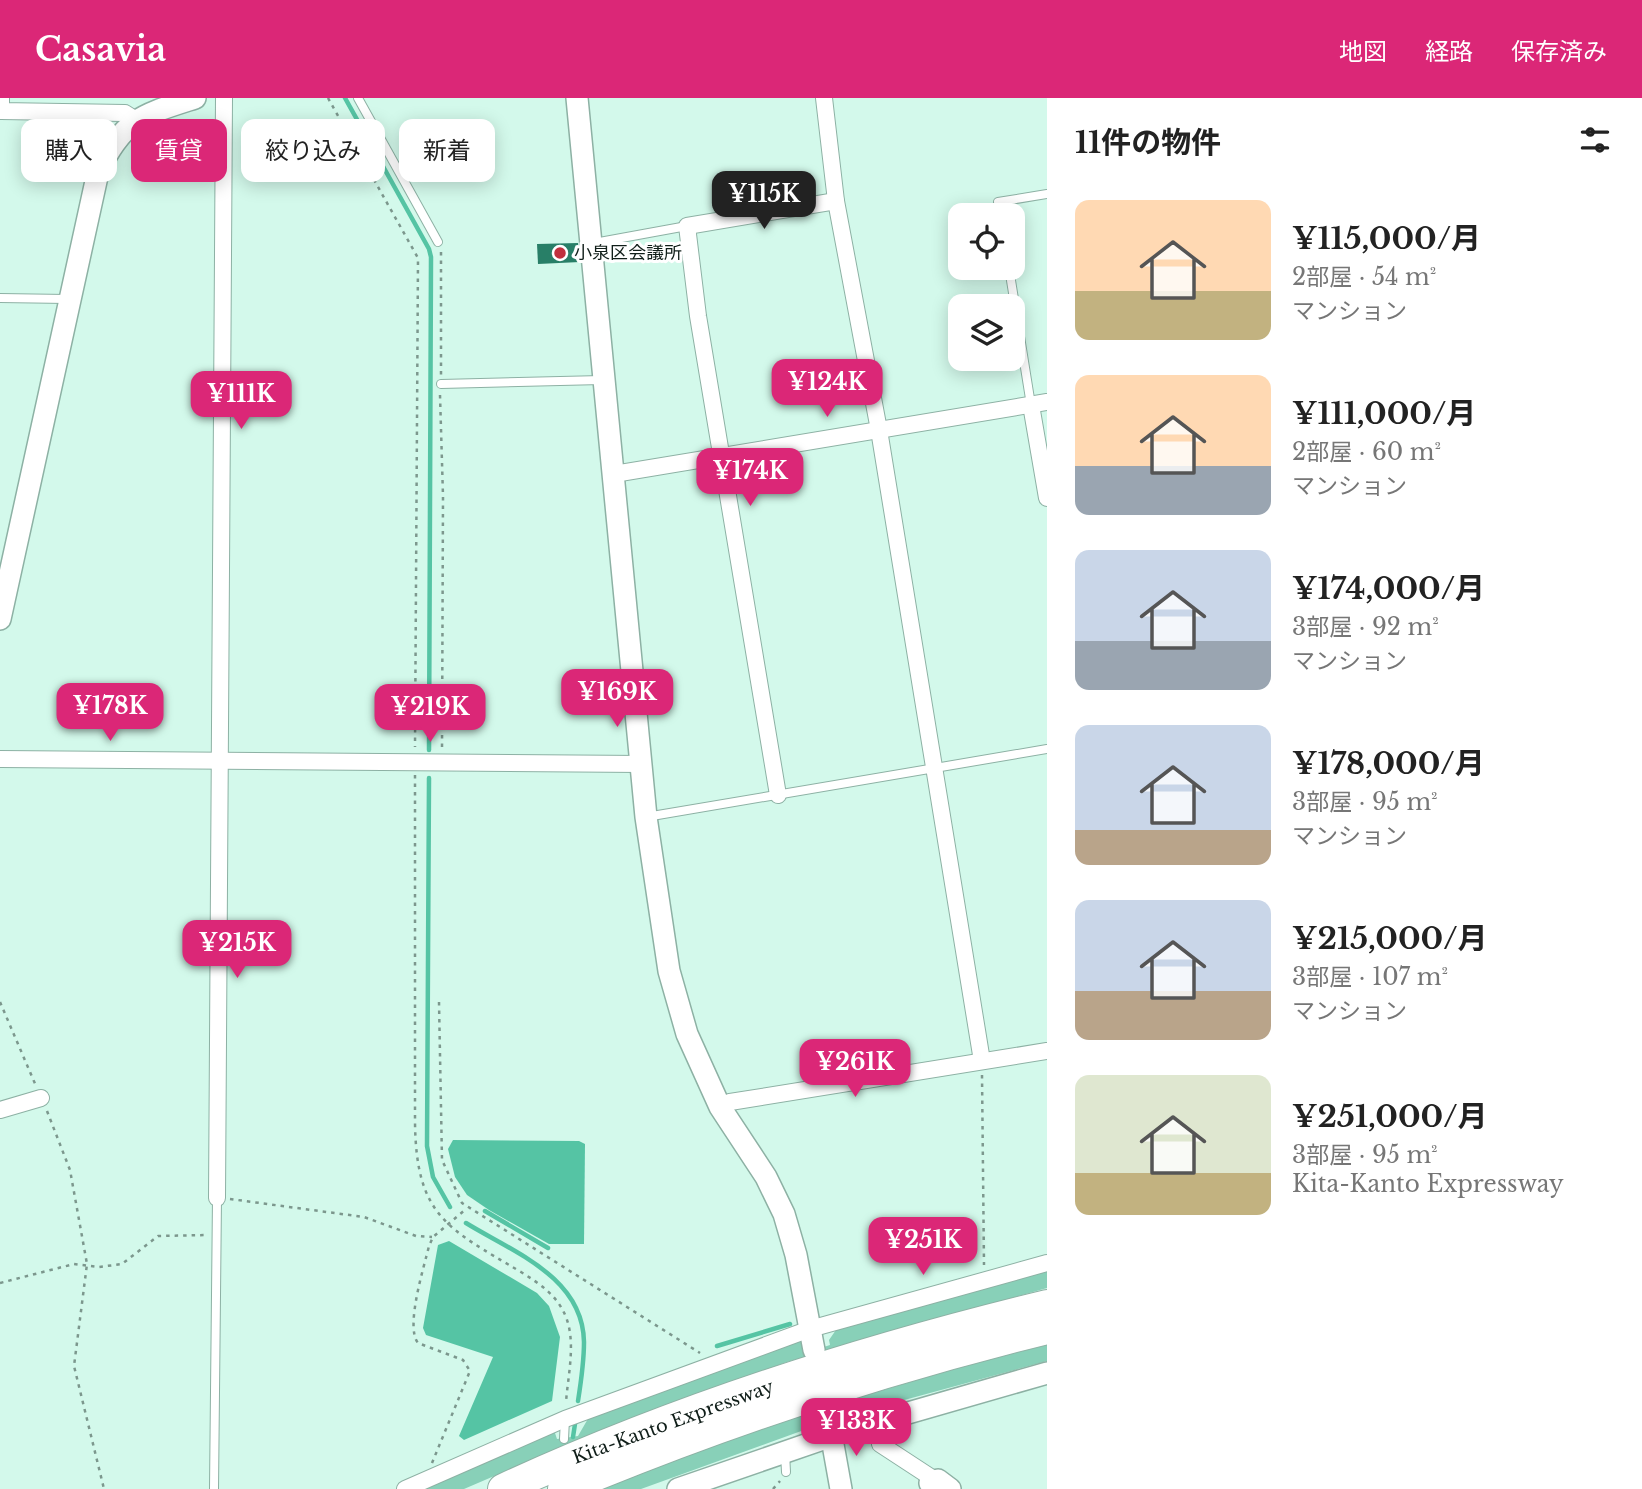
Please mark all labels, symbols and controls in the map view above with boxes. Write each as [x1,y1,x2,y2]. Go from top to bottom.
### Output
text: Casavia [35,29,166,70]
text: 地図 [1339,37,1387,66]
text: 経路 [1425,37,1473,66]
text: 保存済み [1511,37,1607,66]
chip: 購入 [21,119,117,182]
chip: 賃貸 [131,119,227,182]
chip: 絞り込み [241,119,385,182]
chip: 新着 [399,119,495,182]
icon: filters [1576,121,1614,159]
text: 11件の物件 [1075,124,1221,161]
pin: ¥115K [715,172,813,231]
text: ¥115K [728,180,800,208]
map controls [948,203,1025,371]
button: locate [948,203,1025,280]
text: ¥115,000/月 [1292,220,1481,257]
icon: home [1131,228,1215,312]
place label: 小泉区会議所 [574,242,682,264]
marker: 小泉区会議所 [552,245,568,261]
text: 2部屋 · 54 m² [1292,263,1436,291]
button: layers [948,294,1025,371]
text: マンション [1292,297,1407,325]
pin: ¥124K [778,360,876,419]
text: ¥124K [788,368,866,396]
pin: ¥111K [192,372,290,431]
text: ¥111K [207,380,275,408]
text: ¥111,000/月 [1292,395,1476,432]
icon: home [1131,403,1215,487]
text: 2部屋 · 60 m² [1292,438,1441,466]
pin: ¥174K [701,448,799,508]
text: ¥174K [712,457,788,485]
text: マンション [1292,472,1407,500]
text: ¥174,000/月 [1292,570,1485,607]
icon: home [1131,578,1215,662]
text: 3部屋 · 92 m² [1292,613,1439,641]
text: マンション [1292,647,1407,675]
pin: ¥169K [568,670,666,729]
text: ¥169K [577,678,657,706]
pin: ¥178K [61,684,159,743]
pin: ¥219K [381,684,479,744]
text: ¥178K [73,692,147,720]
text: ¥219K [391,693,469,721]
text: ¥178,000/月 [1292,745,1485,782]
icon: home [1131,753,1215,837]
text: 3部屋 · 95 m² [1292,788,1438,816]
text: マンション [1292,822,1407,850]
pin: ¥215K [188,920,286,980]
text: ¥215,000/月 [1292,920,1488,957]
icon: home [1131,928,1215,1012]
text: ¥215K [198,929,276,957]
text: 3部屋 · 107 m² [1292,963,1448,991]
text: マンション [1292,997,1407,1025]
pin: ¥261K [806,1040,904,1099]
text: ¥261K [816,1048,894,1076]
text: ¥251,000/月 [1292,1098,1488,1135]
icon: home [1131,1103,1215,1187]
text: 3部屋 · 95 m² [1292,1141,1438,1169]
text: Kita-Kanto Expressway [1292,1170,1564,1198]
pin: ¥251K [874,1218,972,1277]
text: ¥251K [884,1226,962,1254]
street label: Kita-Kanto Expressway [569,1375,777,1469]
pin: ¥133K [807,1398,905,1458]
text: ¥133K [817,1407,895,1435]

